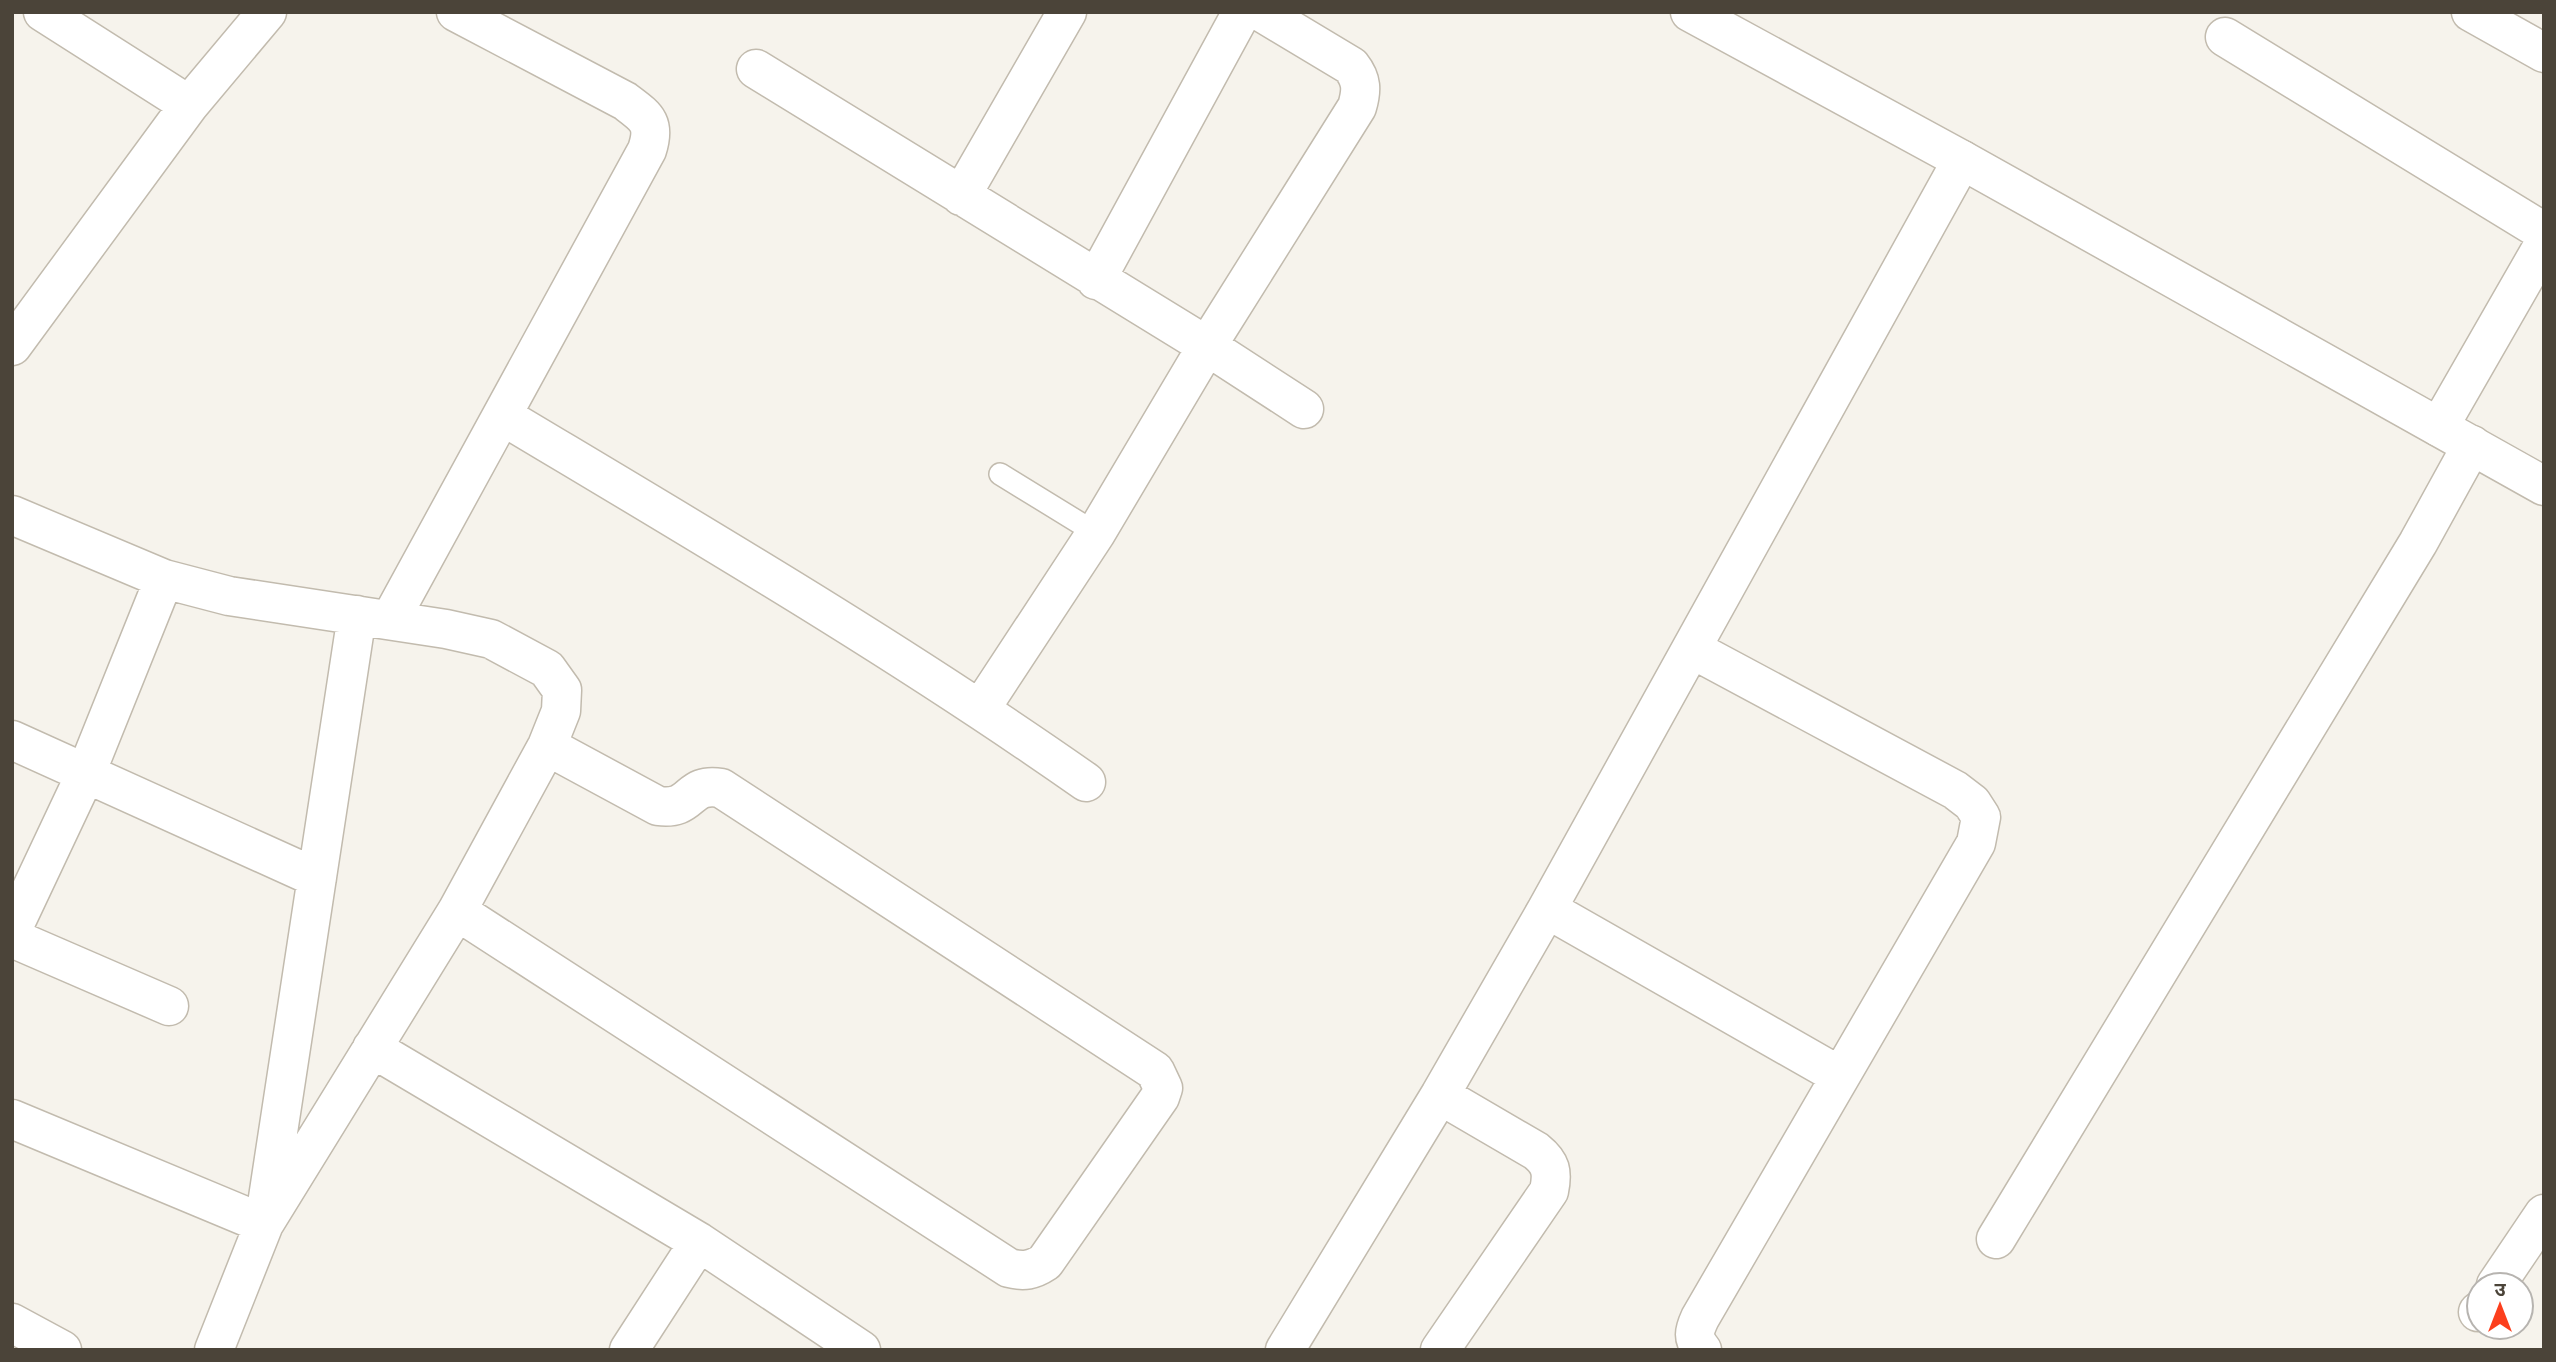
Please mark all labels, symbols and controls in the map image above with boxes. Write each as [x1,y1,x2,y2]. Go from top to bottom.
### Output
north arrow [2465,1271,2535,1341]
text: उ [2494,1277,2506,1300]

